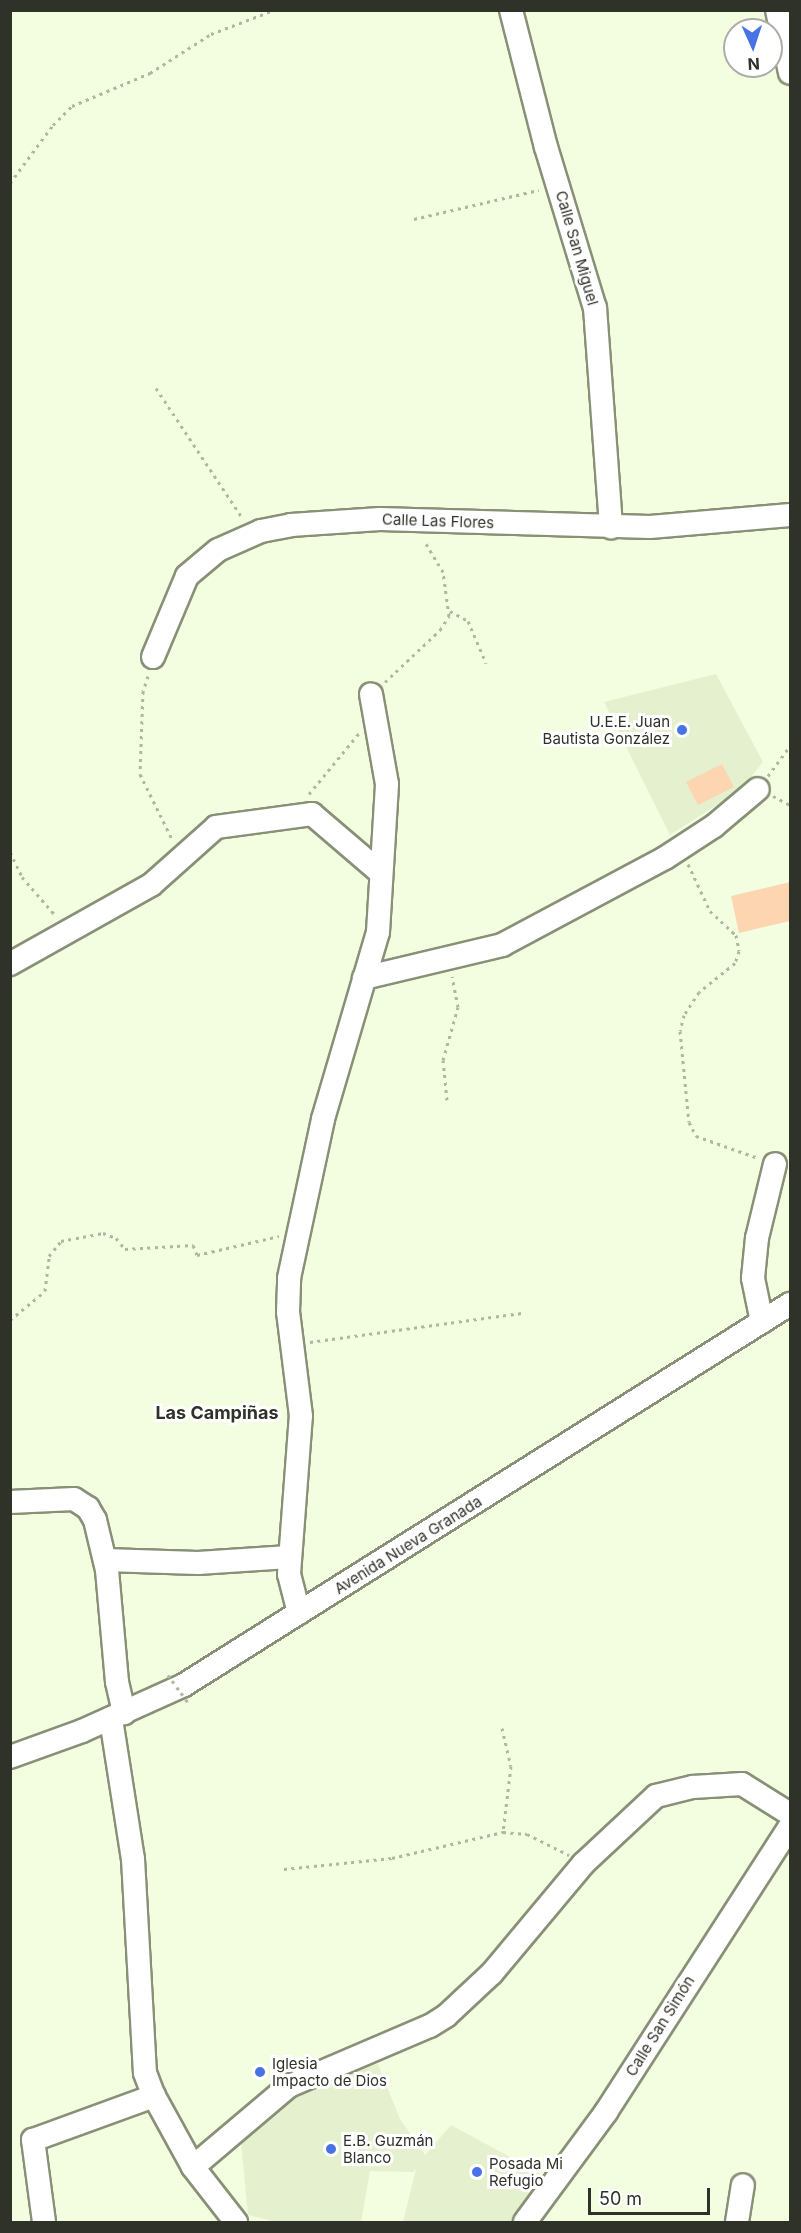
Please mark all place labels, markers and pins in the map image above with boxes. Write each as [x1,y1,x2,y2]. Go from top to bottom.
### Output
place label: U.E.E. Juan Bautista González [543,712,670,747]
marker: U.E.E. Juan Bautista González [675,723,689,737]
place label: Iglesia Impacto de Dios [272,2054,387,2089]
marker: Iglesia Impacto de Dios [253,2065,267,2079]
place label: E.B. Guzmán Blanco [343,2131,433,2166]
marker: E.B. Guzmán Blanco [324,2142,338,2156]
place label: Posada Mi Refugio [489,2154,563,2189]
marker: Posada Mi Refugio [470,2165,484,2179]

